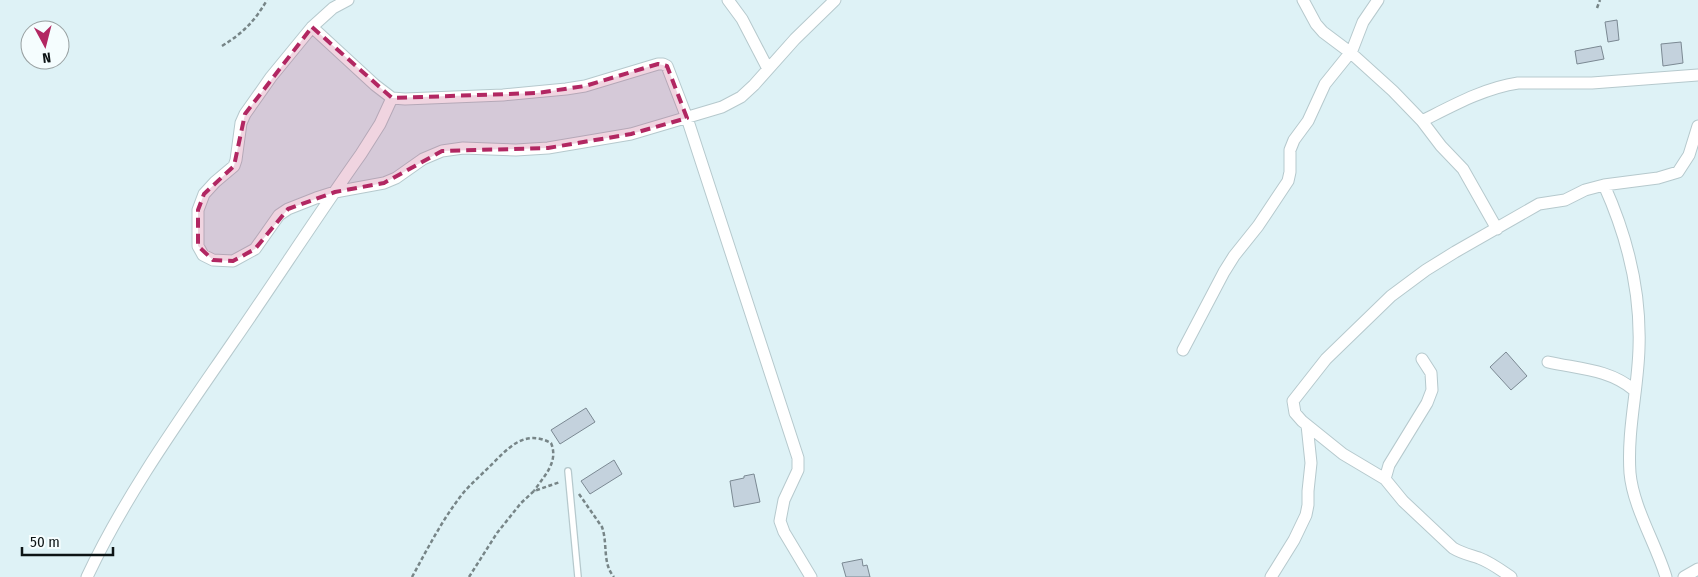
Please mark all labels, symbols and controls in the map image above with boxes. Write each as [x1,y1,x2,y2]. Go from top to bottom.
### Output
north arrow [20,20,70,70]
text: N [41,48,52,66]
scale bar [22,524,114,556]
text: 50 m [30,533,60,551]

